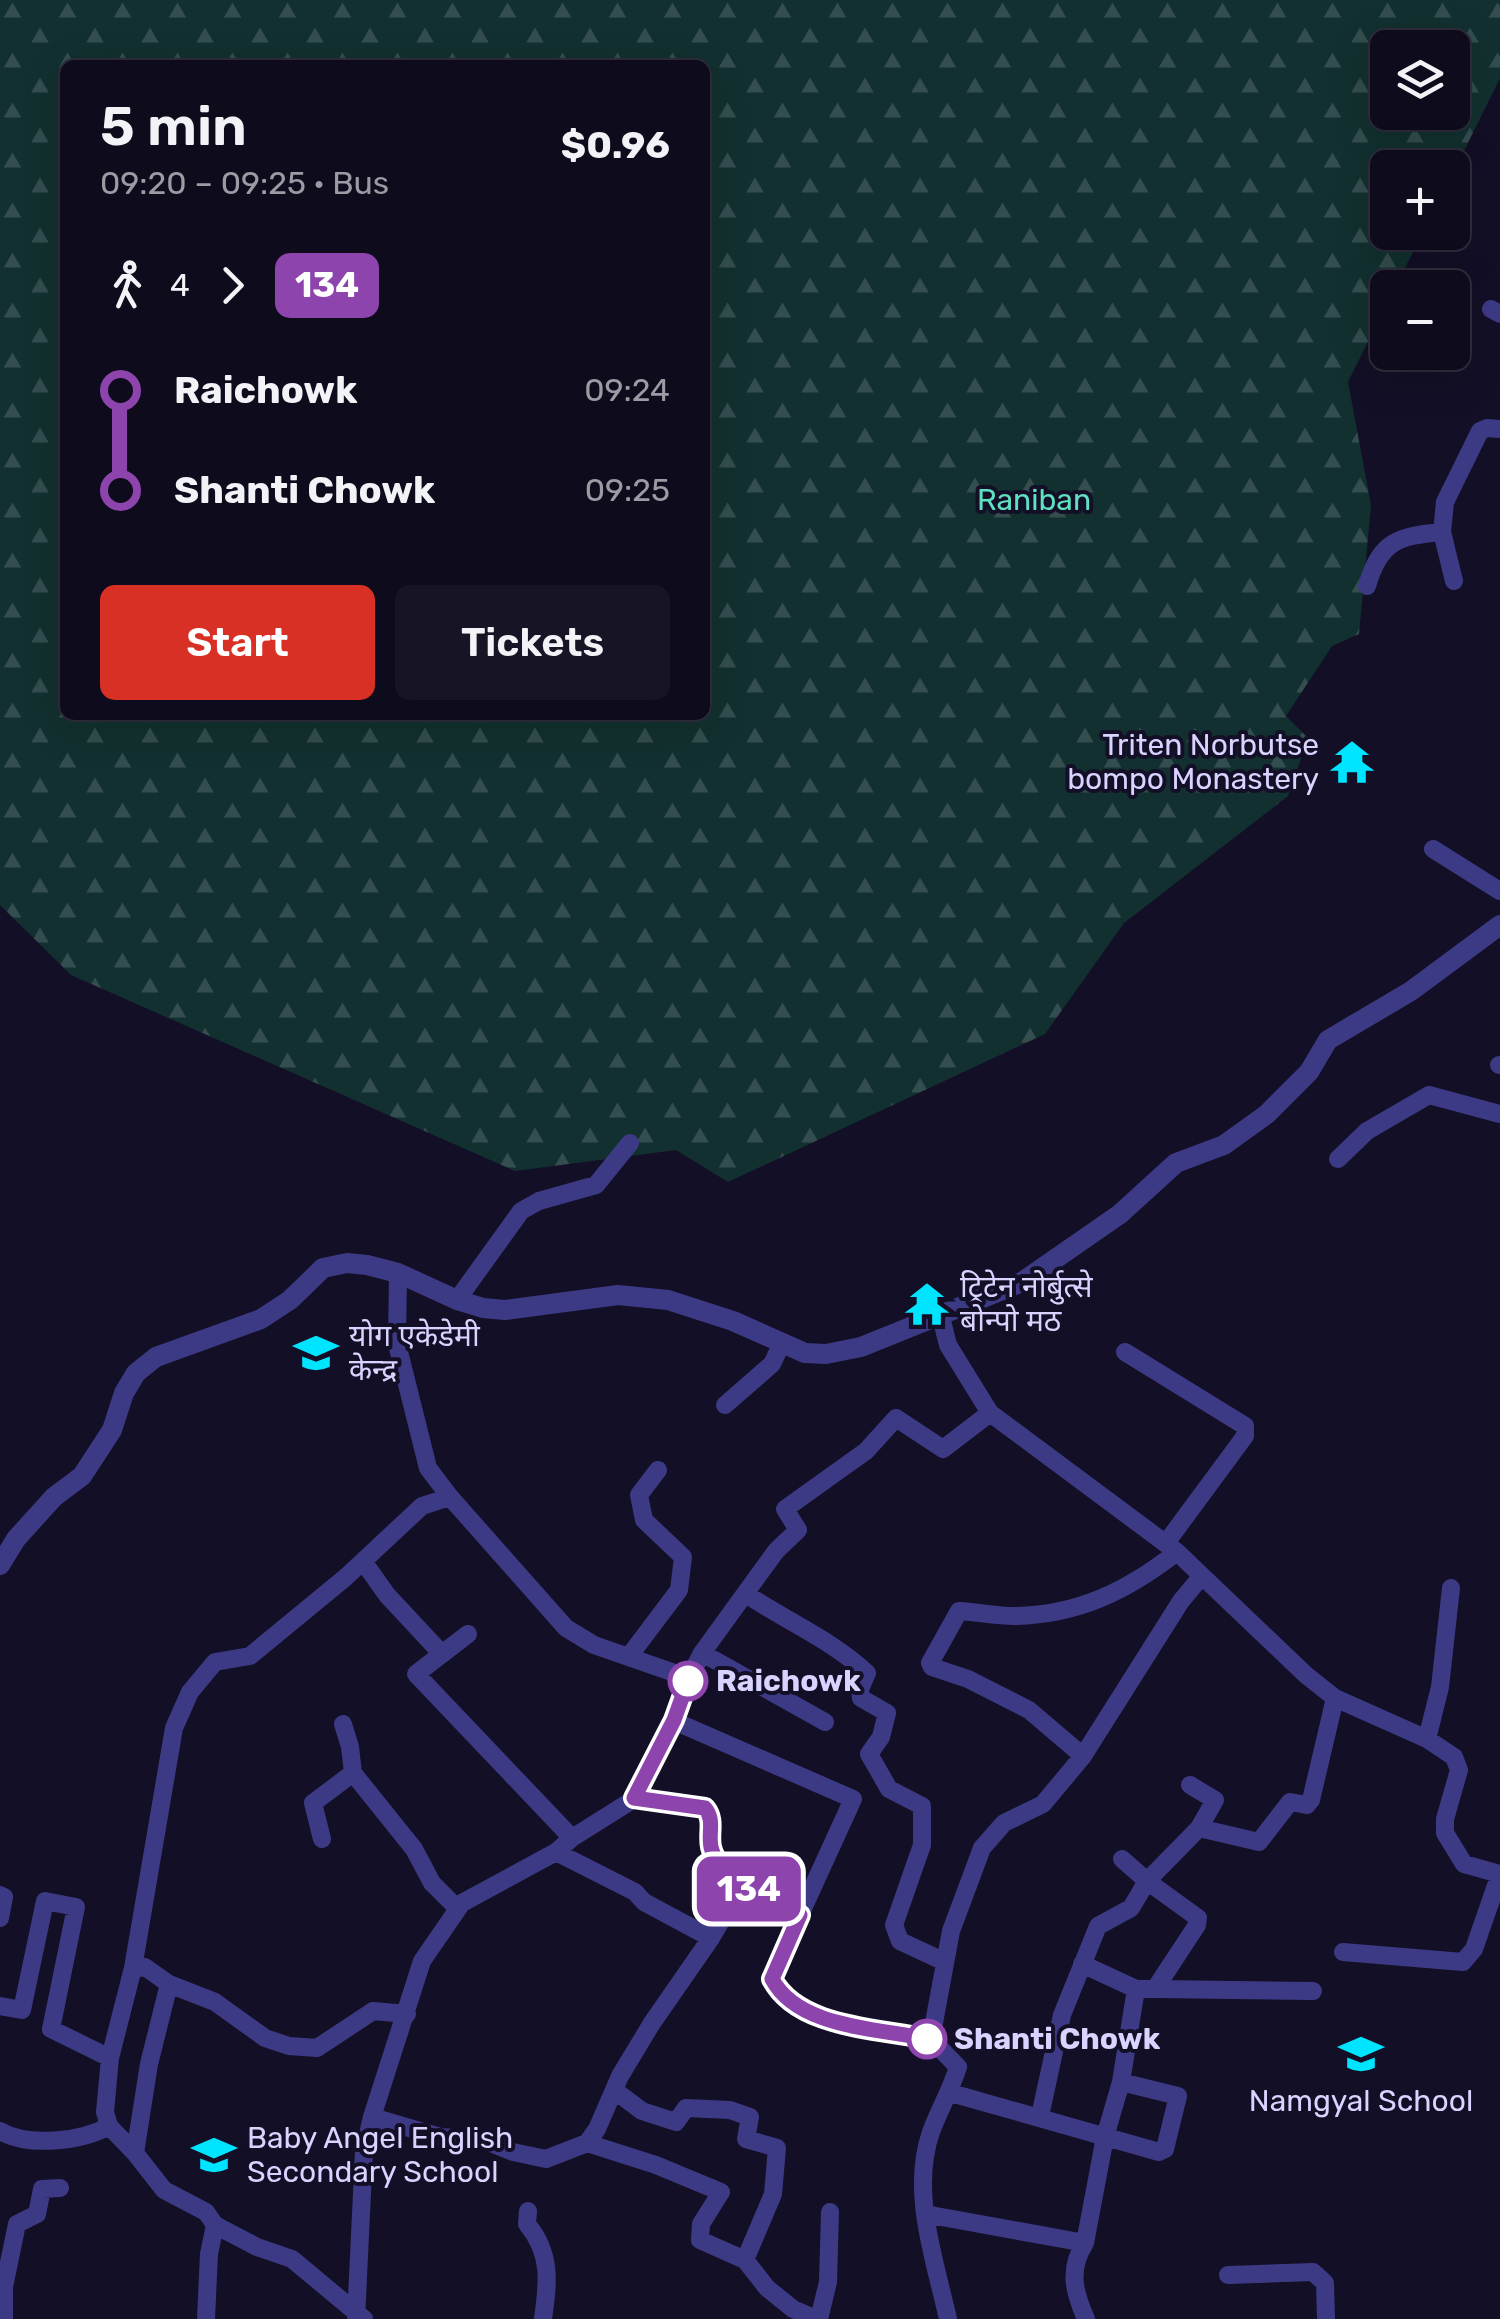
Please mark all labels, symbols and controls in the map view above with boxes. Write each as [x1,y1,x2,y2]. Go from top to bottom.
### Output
map controls [1370,30,1470,370]
button: layers [1370,30,1470,130]
text: 5 min [100,94,247,159]
text: $0.96 [561,122,670,168]
button: + [1370,150,1470,250]
text: 09:20 – 09:25 · Bus [100,164,389,202]
icon: walk [100,258,155,313]
icon: forward [205,258,260,313]
text: 134 [295,264,359,306]
text: 4 [170,266,190,304]
button: − [1370,270,1470,370]
text: Raichowk [174,367,357,413]
text: 09:24 [584,371,670,409]
text: Shanti Chowk [174,467,435,513]
text: 09:25 [585,471,670,509]
park label: Raniban [977,482,1091,518]
button: Start [100,585,375,700]
button: Tickets [395,585,670,700]
place label: Triten Norbutse bompo Monastery [1067,727,1319,797]
temple icon: Triten Norbutse bompo Monastery [1328,738,1376,786]
place label: ट्रिटेन नोर्बुत्से बोन्पो मठ [960,1269,1093,1339]
temple icon: ट्रिटेन नोर्बुत्से बोन्पो मठ [903,1280,951,1328]
place label: योग एकेडेमी केन्द्र [349,1318,481,1388]
school or university icon: योग एकेडेमी केन्द्र [292,1329,340,1377]
marker: Raichowk [669,1662,707,1700]
place label: Raichowk [716,1663,861,1699]
line badge: 134 [692,1856,806,1922]
text: 134 [717,1868,781,1910]
marker: Shanti Chowk [908,2020,946,2058]
place label: Shanti Chowk [954,2021,1161,2057]
school or university icon: Namgyal School [1337,2030,1385,2078]
place label: Namgyal School [1249,2083,1473,2119]
place label: Baby Angel English Secondary School [247,2120,513,2190]
school or university icon: Baby Angel English Secondary School [190,2131,238,2179]

